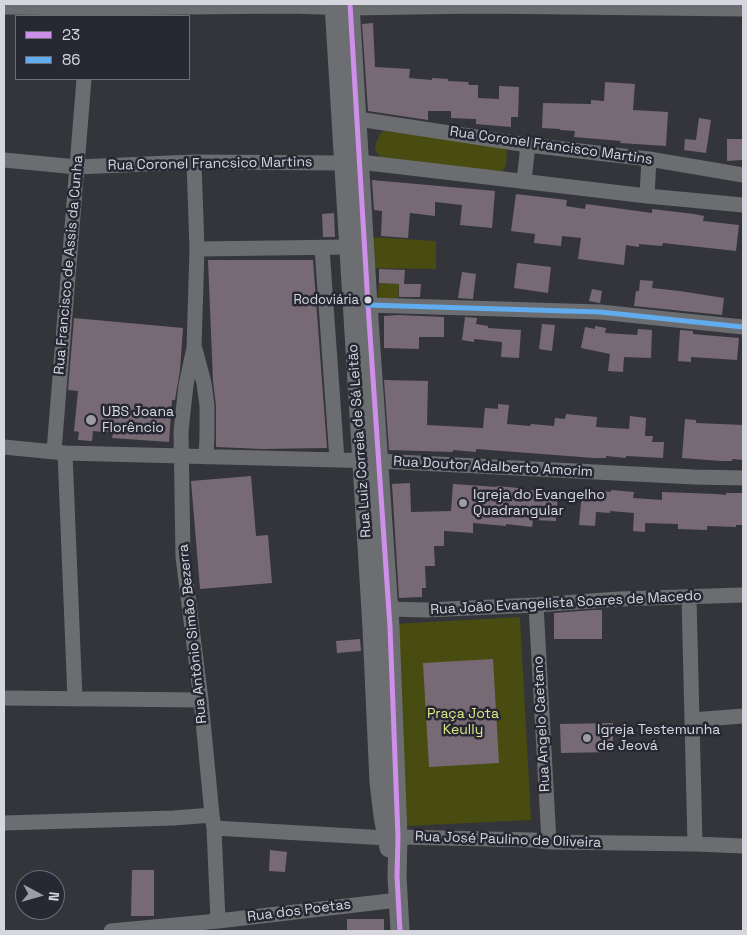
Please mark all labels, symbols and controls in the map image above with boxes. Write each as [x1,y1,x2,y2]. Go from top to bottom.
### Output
legend [15,15,190,80]
text: 23 [62,25,80,44]
text: 86 [62,50,81,69]
street label: Rua Coronel Francisco Martins [449,123,653,169]
street label: Rua Francisco de Assis da Cunha [51,154,87,376]
street label: Rua Coronel Francsico Martins [108,154,312,174]
place label: Rodoviária [293,292,359,308]
marker: Rodoviária [363,295,373,305]
street label: Rua Luiz Correia de Sá Leitão [345,344,375,538]
place label: UBS Joana Florêncio [102,404,174,437]
marker: UBS Joana Florêncio [84,413,98,427]
street label: Rua Doutor Adalberto Amorim [393,453,593,481]
place label: Igreja do Evangelho Quadrangular [473,487,605,520]
marker: Igreja do Evangelho Quadrangular [457,497,469,509]
street label: Rua Antônio Simão Bezerra [175,543,211,725]
street label: Rua João Evangelista Soares de Macedo [430,587,702,619]
street label: Rua Angelo Caetano [530,656,554,792]
park label: Praça Jota Keully [427,706,499,739]
place label: Igreja Testemunha de Jeová [597,722,720,754]
marker: Igreja Testemunha de Jeová [581,732,593,744]
street label: Rua José Paulino de Oliveira [415,828,601,852]
north arrow [15,870,65,920]
text: N [44,891,63,902]
street label: Rua dos Poetas [246,896,352,926]

